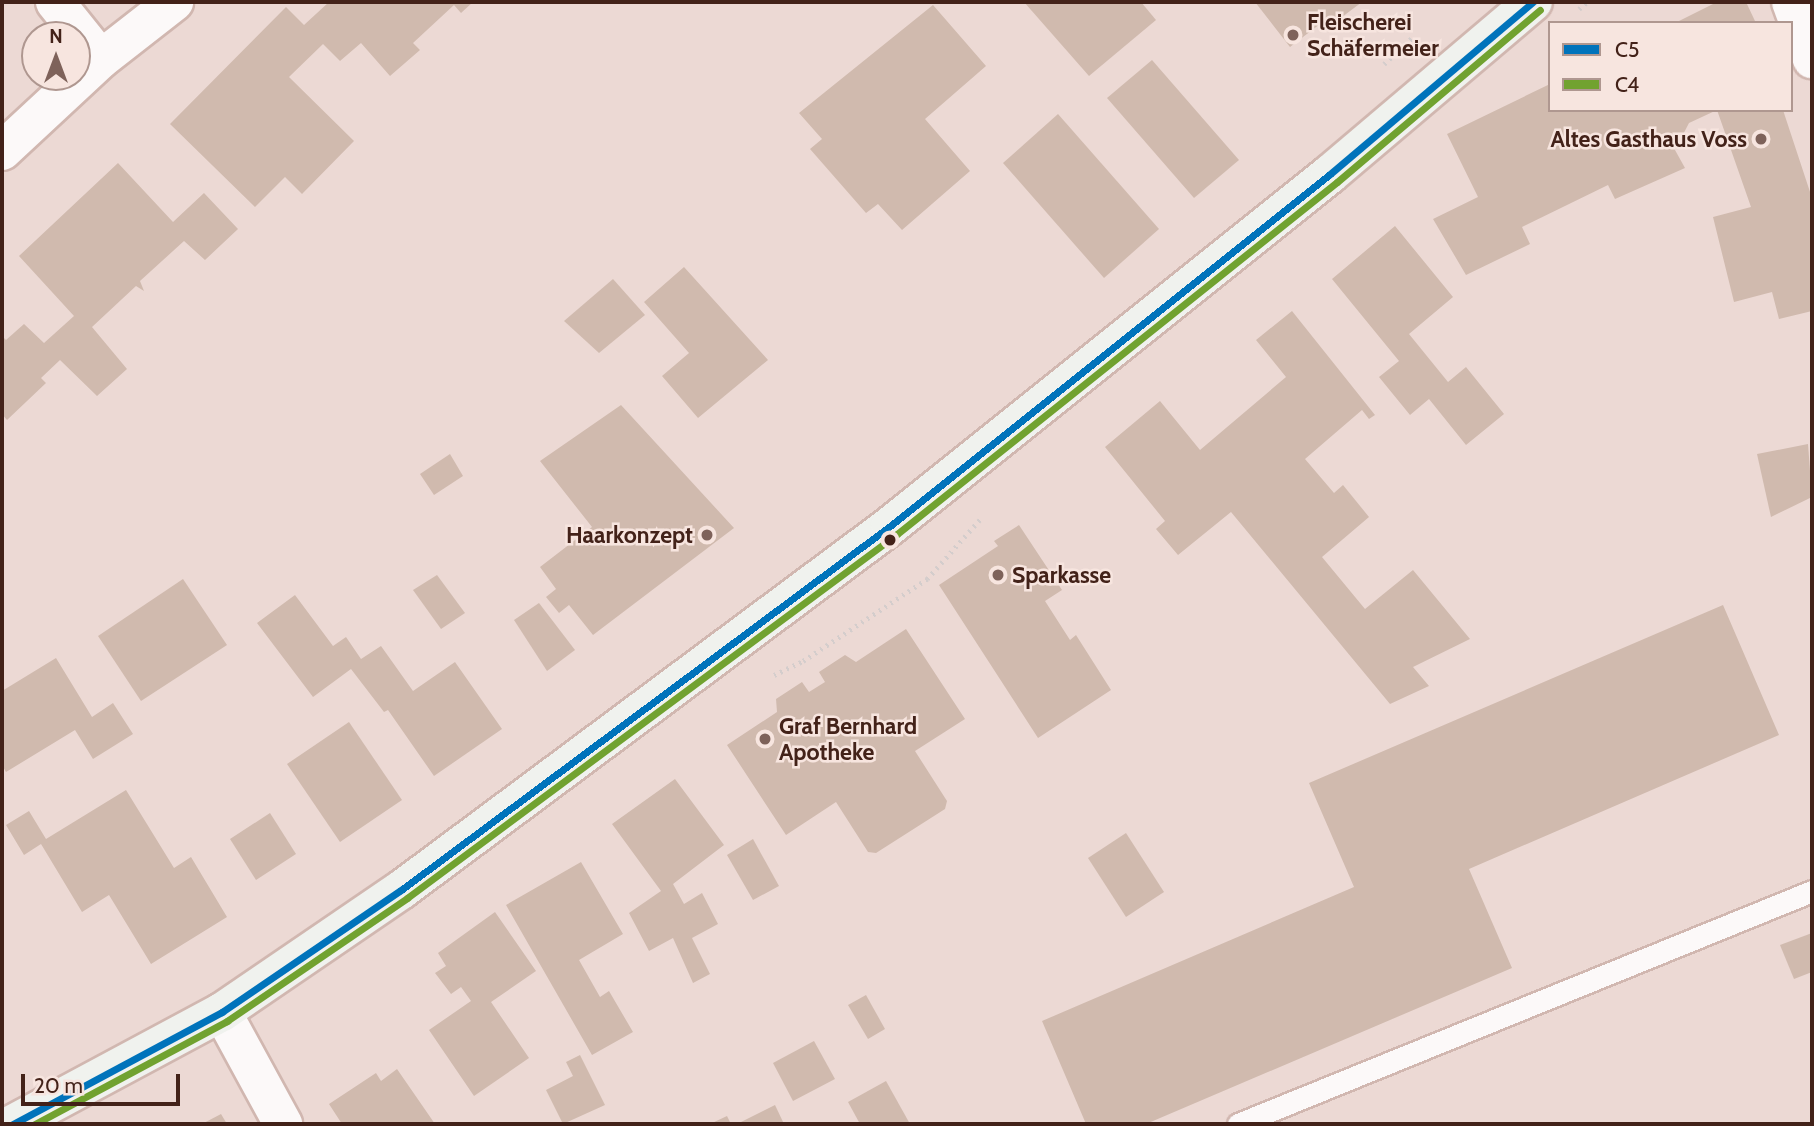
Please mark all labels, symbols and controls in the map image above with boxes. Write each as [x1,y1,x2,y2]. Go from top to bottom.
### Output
place label: Fleischerei Schäfermeier [1307,8,1439,62]
north arrow [21,21,91,91]
legend [1548,21,1793,112]
text: N [49,25,63,48]
marker: Fleischerei Schäfermeier [1285,27,1301,43]
text: C5 [1615,37,1639,62]
text: C4 [1615,72,1639,97]
place label: Altes Gasthaus Voss [1551,125,1747,153]
marker: Altes Gasthaus Voss [1753,131,1769,147]
place label: Haarkonzept [566,521,693,549]
marker: Haarkonzept [699,527,715,543]
unlabelled marker [883,533,897,547]
place label: Sparkasse [1012,561,1111,589]
marker: Sparkasse [990,567,1006,583]
place label: Graf Bernhard Apotheke [779,712,917,766]
marker: Graf Bernhard Apotheke [757,731,773,747]
scale bar [24,1060,184,1104]
text: 20 m [34,1073,83,1098]

